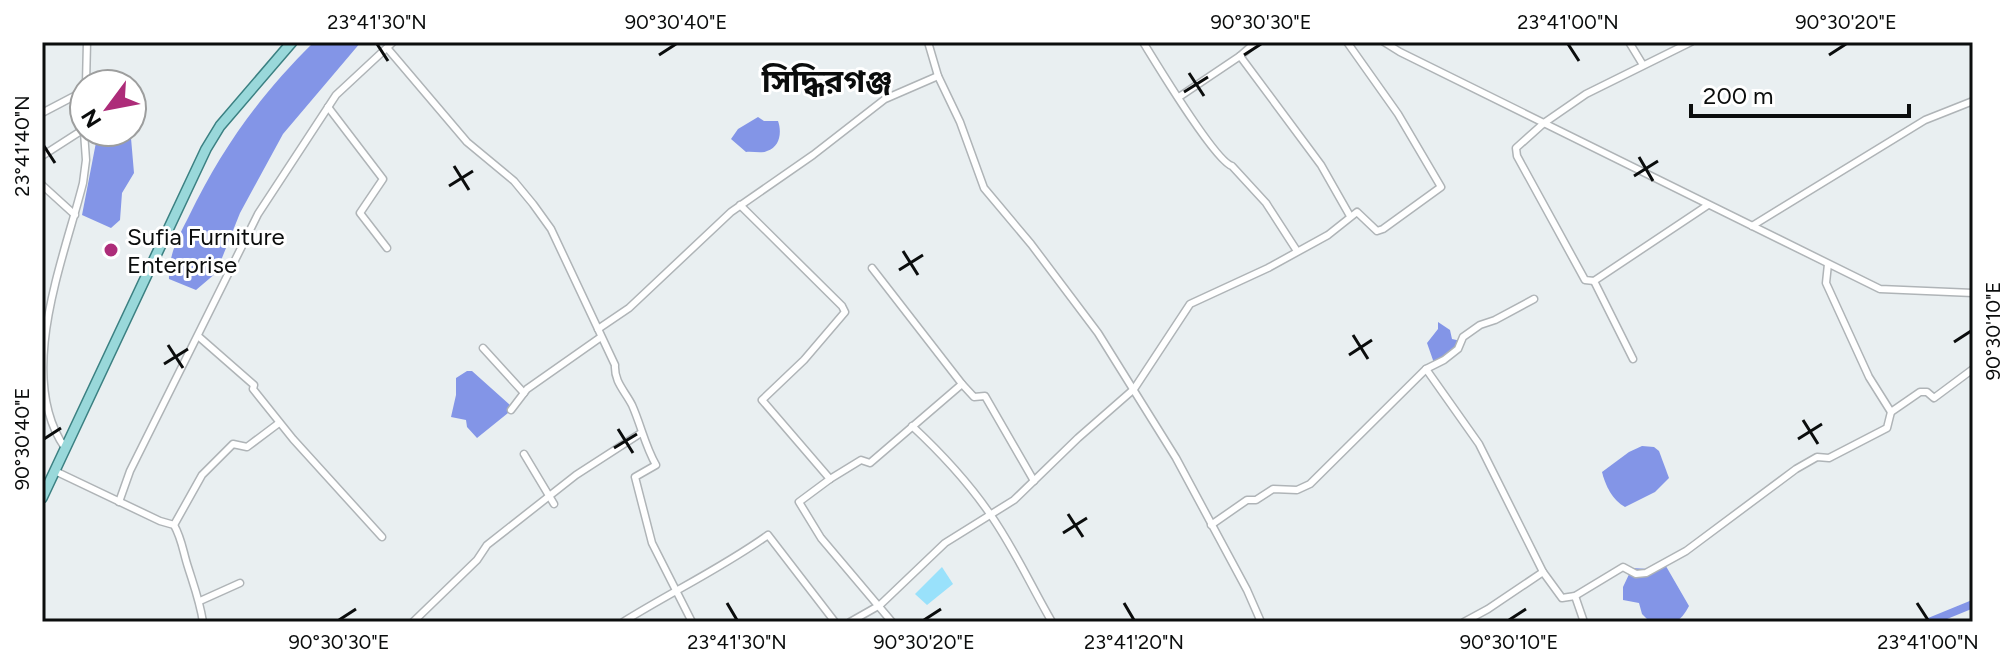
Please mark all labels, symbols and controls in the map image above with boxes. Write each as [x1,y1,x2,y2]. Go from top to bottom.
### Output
text: 23°41'30"N [327,10,427,34]
text: 90°30'40"E [625,10,727,34]
text: 90°30'30"E [1210,10,1312,34]
text: 23°41'00"N [1517,10,1619,34]
text: 90°30'20"E [1795,10,1897,34]
district label: সিদ্ধিরগঞ্জ [761,62,892,100]
north arrow [68,68,148,148]
scale bar [1691,68,1909,118]
text: 200 m [1703,81,1774,110]
text: 23°41'40"N [10,95,34,197]
text: N [76,104,107,133]
place label: Sufia Furniture Enterprise [127,222,285,279]
marker: Sufia Furniture Enterprise [102,241,120,259]
text: 90°30'10"E [1981,282,2005,380]
text: 90°30'40"E [10,388,34,490]
text: 90°30'30"E [288,630,390,654]
text: 23°41'30"N [687,630,787,654]
text: 90°30'20"E [873,630,975,654]
text: 23°41'20"N [1084,630,1184,654]
text: 90°30'10"E [1460,630,1558,654]
text: 23°41'00"N [1877,630,1979,654]

